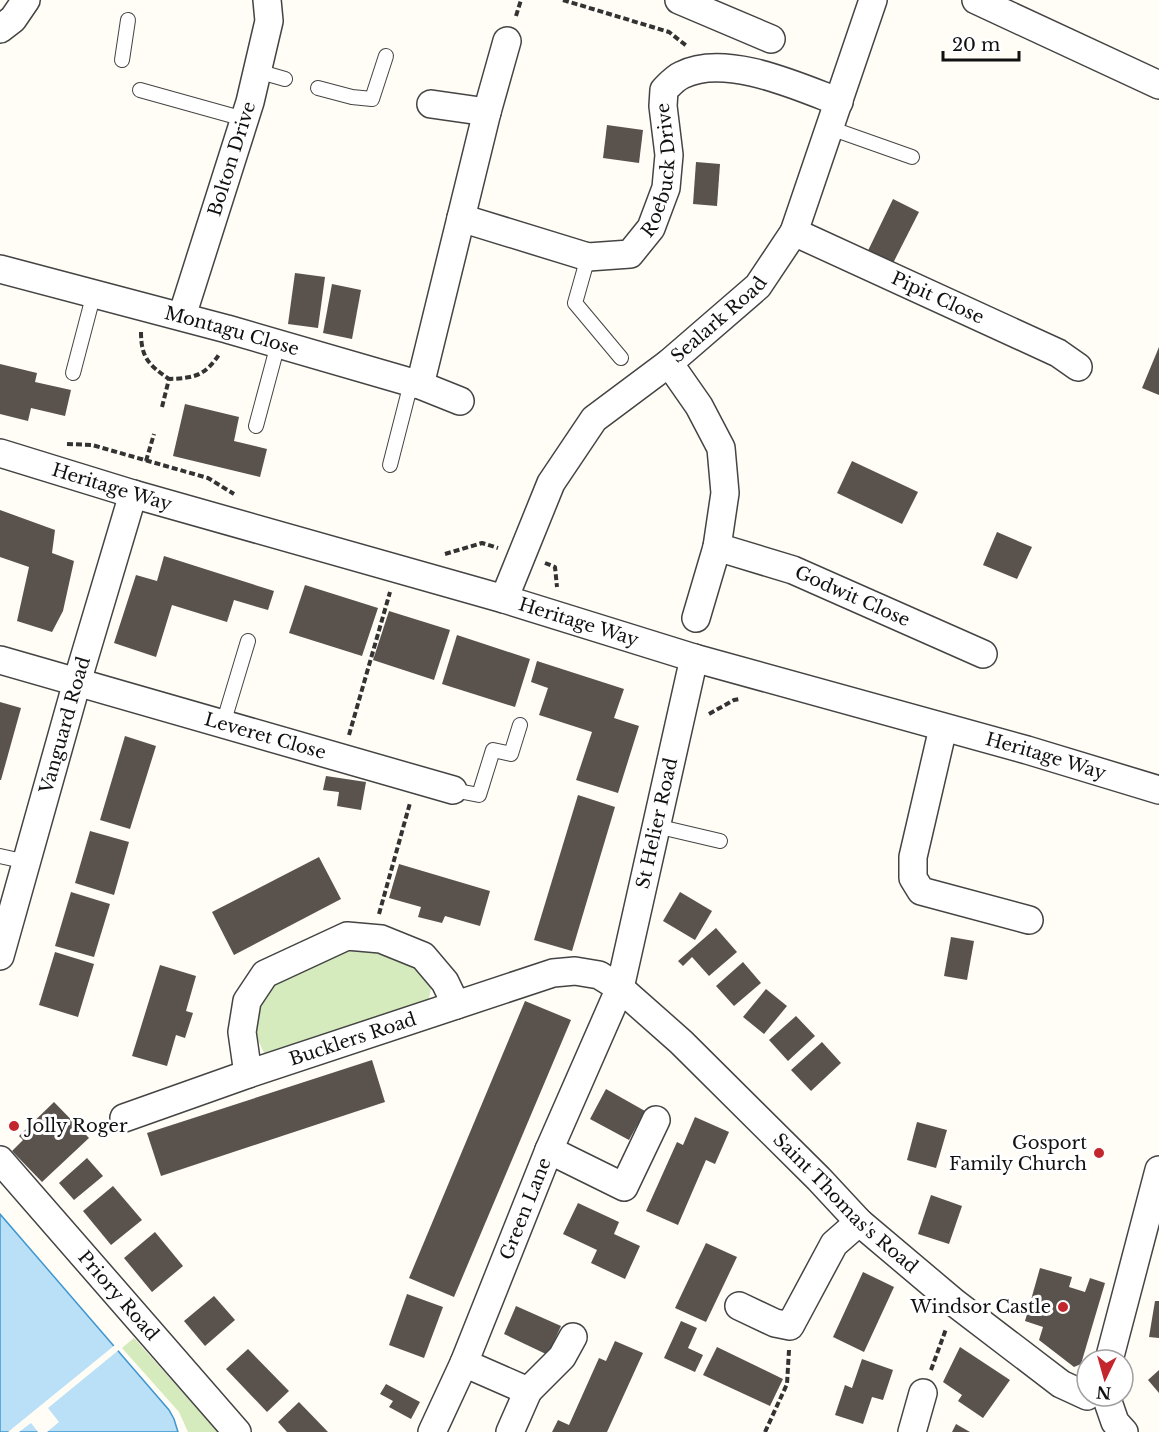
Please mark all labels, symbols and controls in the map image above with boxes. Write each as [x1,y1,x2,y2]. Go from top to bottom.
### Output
scale bar [943,24,1020,62]
text: 20 m [952,34,1000,56]
street label: Bolton Drive [203,99,260,219]
street label: Roebuck Drive [637,102,680,242]
street label: Pipit Close [888,267,987,329]
street label: Sealark Road [666,273,772,367]
street label: Montagu Close [162,302,302,360]
street label: Heritage Way [49,459,175,516]
street label: Godwit Close [791,561,913,631]
street label: Heritage Way [516,593,642,651]
street label: Vanguard Road [35,654,95,797]
street label: Leveret Close [202,708,329,764]
street label: Heritage Way [983,728,1109,784]
street label: St Helier Road [632,756,682,891]
street label: Bucklers Road [286,1008,419,1071]
place label: Jolly Roger [24,1115,128,1137]
marker: Jolly Roger [7,1119,21,1133]
street label: Saint Thomas's Road [769,1129,922,1278]
place label: Gosport Family Church [949,1132,1087,1175]
marker: Gosport Family Church [1092,1146,1106,1160]
street label: Green Lane [495,1155,556,1263]
street label: Priory Road [73,1246,163,1345]
place label: Windsor Castle [910,1296,1051,1318]
marker: Windsor Castle [1056,1300,1070,1314]
north arrow [1075,1348,1135,1408]
text: N [1095,1382,1112,1404]

